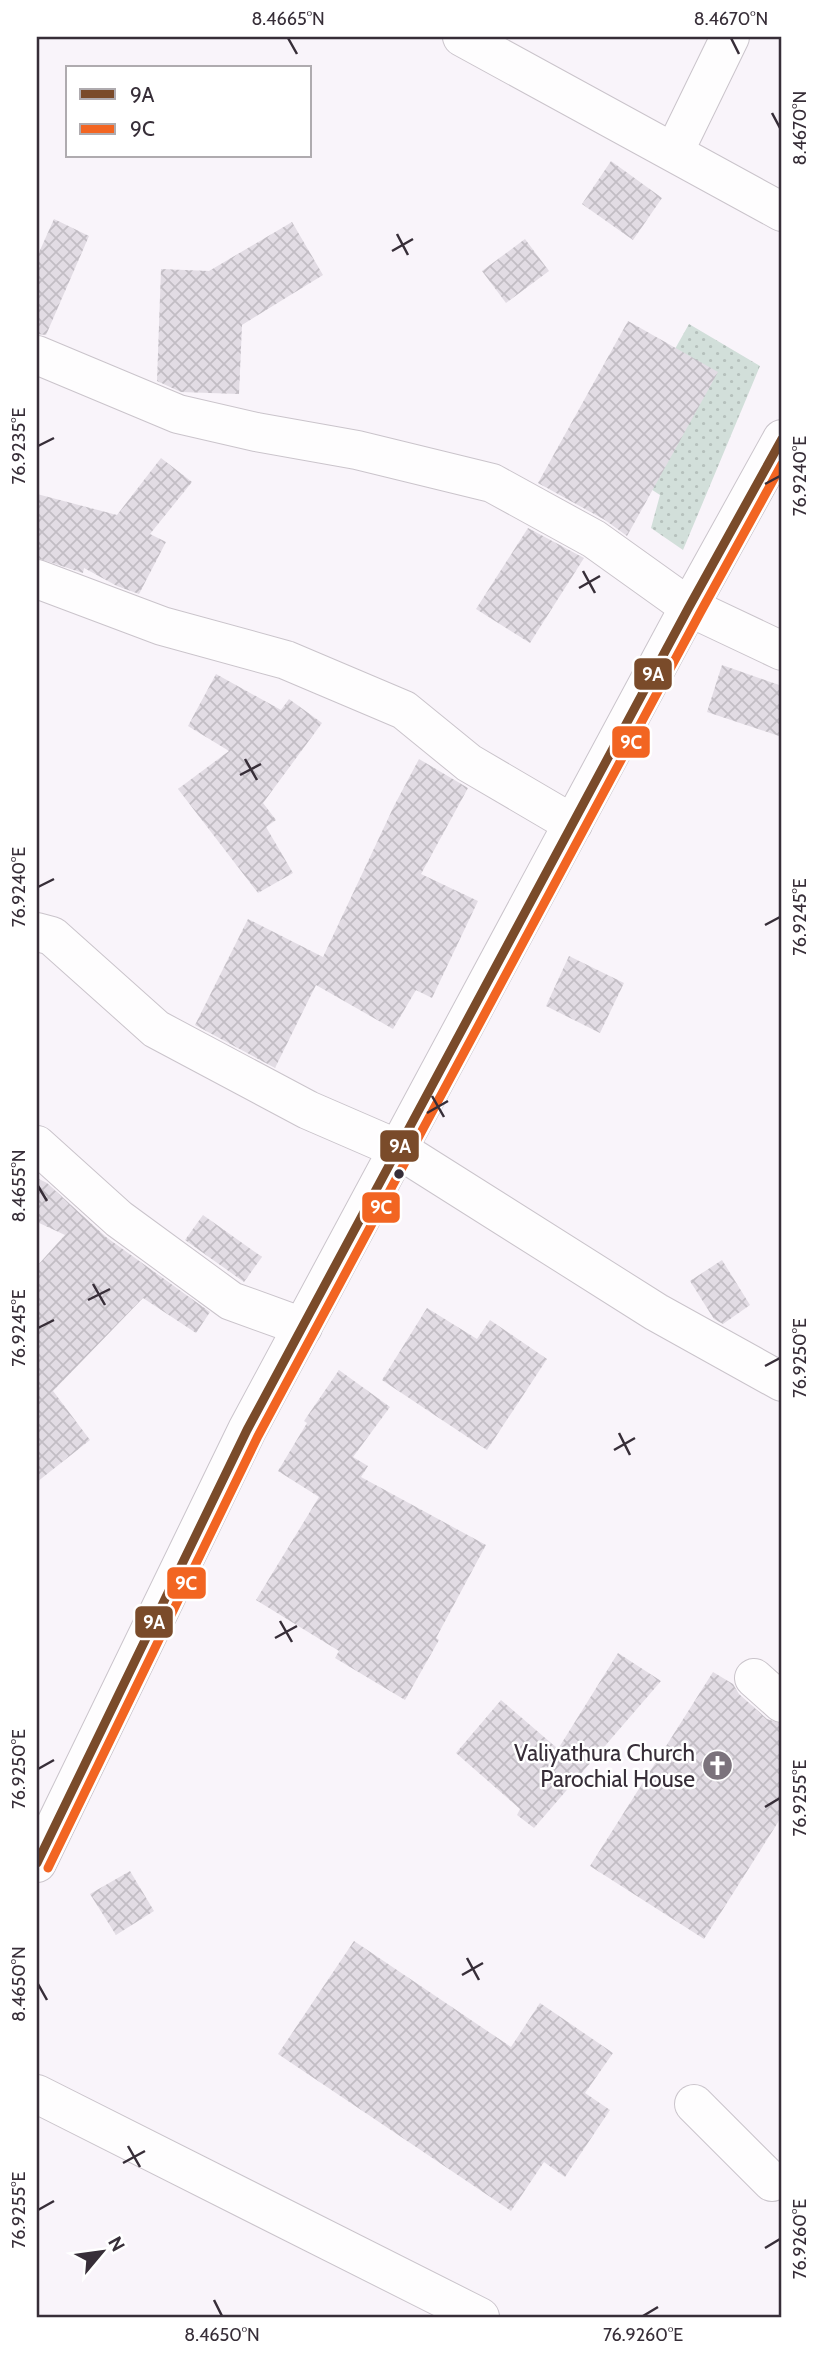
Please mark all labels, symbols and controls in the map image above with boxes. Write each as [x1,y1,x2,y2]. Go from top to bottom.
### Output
text: 8.4665°N [251,8,325,30]
text: 8.4670°N [694,8,768,30]
legend [66,66,312,158]
text: 9A [130,82,154,107]
text: 8.4670°N [789,91,811,165]
text: 9C [130,116,155,141]
text: 76.9235°E [8,408,30,484]
text: 76.9240°E [789,436,811,516]
line badge: 9A [633,657,673,691]
text: 9A [642,663,664,686]
line badge: 9C [611,725,651,759]
text: 9C [620,731,642,754]
text: 76.9240°E [8,847,30,927]
text: 76.9245°E [789,878,811,956]
line badge: 9A [379,1129,420,1163]
text: 9A [389,1135,411,1158]
text: 8.4655°N [8,1150,30,1222]
unlabelled marker [392,1167,406,1181]
line badge: 9C [361,1191,401,1224]
text: 9C [370,1196,392,1219]
text: 76.9245°E [8,1289,30,1367]
text: 76.9250°E [789,1318,811,1398]
line badge: 9C [166,1566,207,1600]
text: 9C [175,1572,197,1595]
line badge: 9A [134,1605,174,1639]
text: 9A [143,1611,165,1634]
text: 76.9250°E [8,1729,30,1809]
place label: Valiyathura Church Parochial House [514,1739,695,1793]
church icon: Valiyathura Church Parochial House [701,1749,735,1783]
text: 76.9255°E [789,1760,811,1836]
text: 8.4650°N [8,1946,30,2022]
text: 76.9255°E [8,2172,30,2248]
text: 76.9260°E [789,2199,811,2279]
north arrow [66,2218,136,2288]
text: N [103,2233,130,2255]
text: 8.4650°N [184,2324,260,2346]
text: 76.9260°E [603,2324,683,2346]

